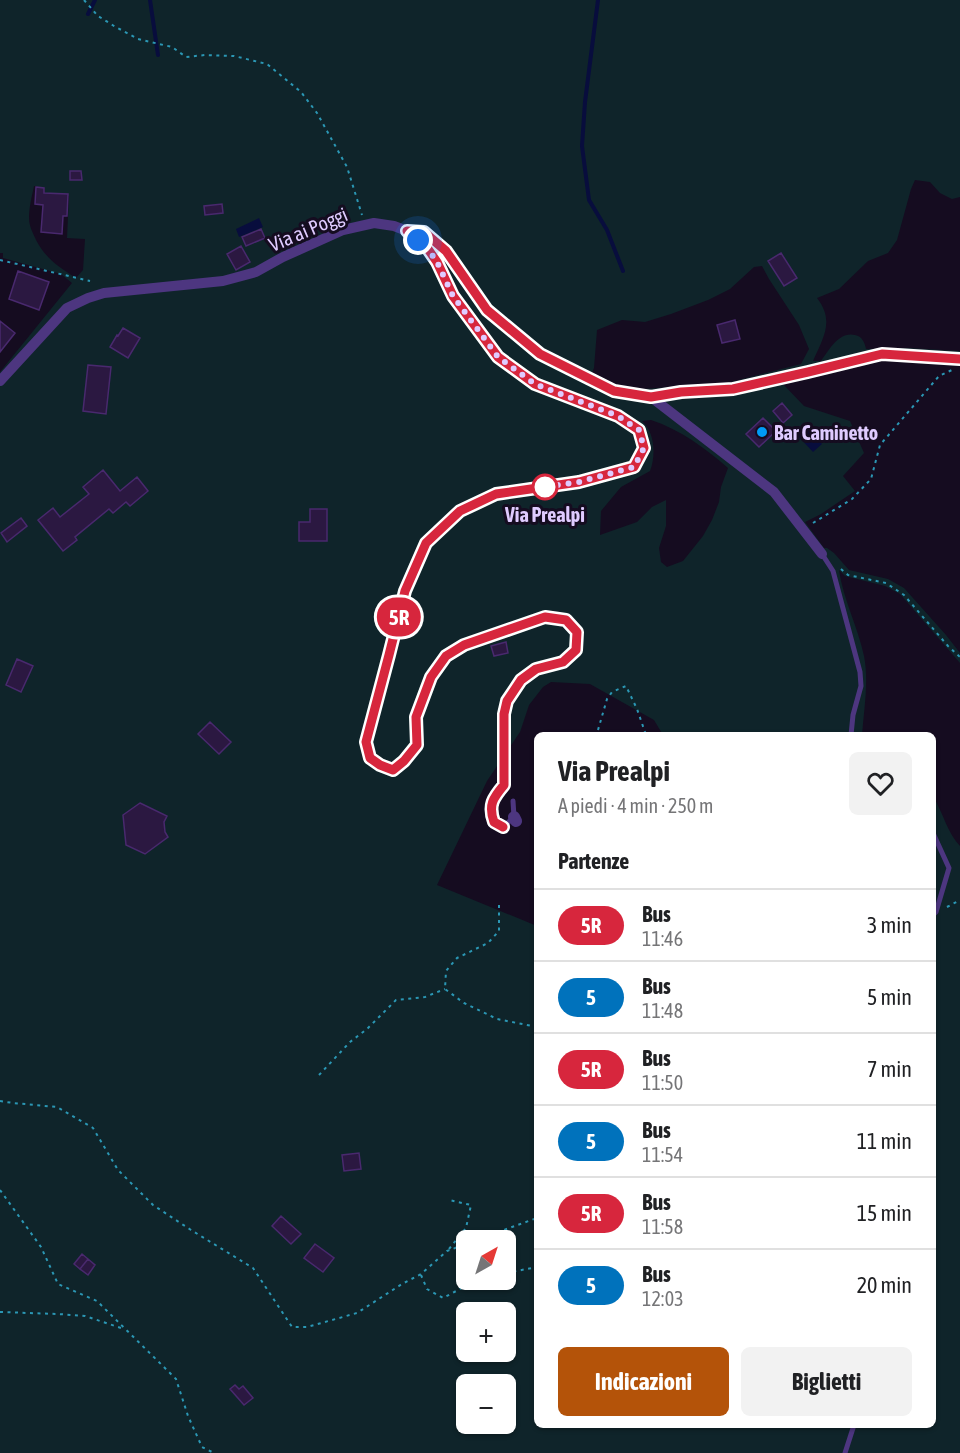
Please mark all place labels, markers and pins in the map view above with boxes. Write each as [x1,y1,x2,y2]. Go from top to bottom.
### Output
place label: Bar Caminetto [774,421,878,444]
marker: Bar Caminetto [755,425,769,439]
marker: Via Prealpi [532,474,558,500]
place label: Via Prealpi [504,503,585,526]

